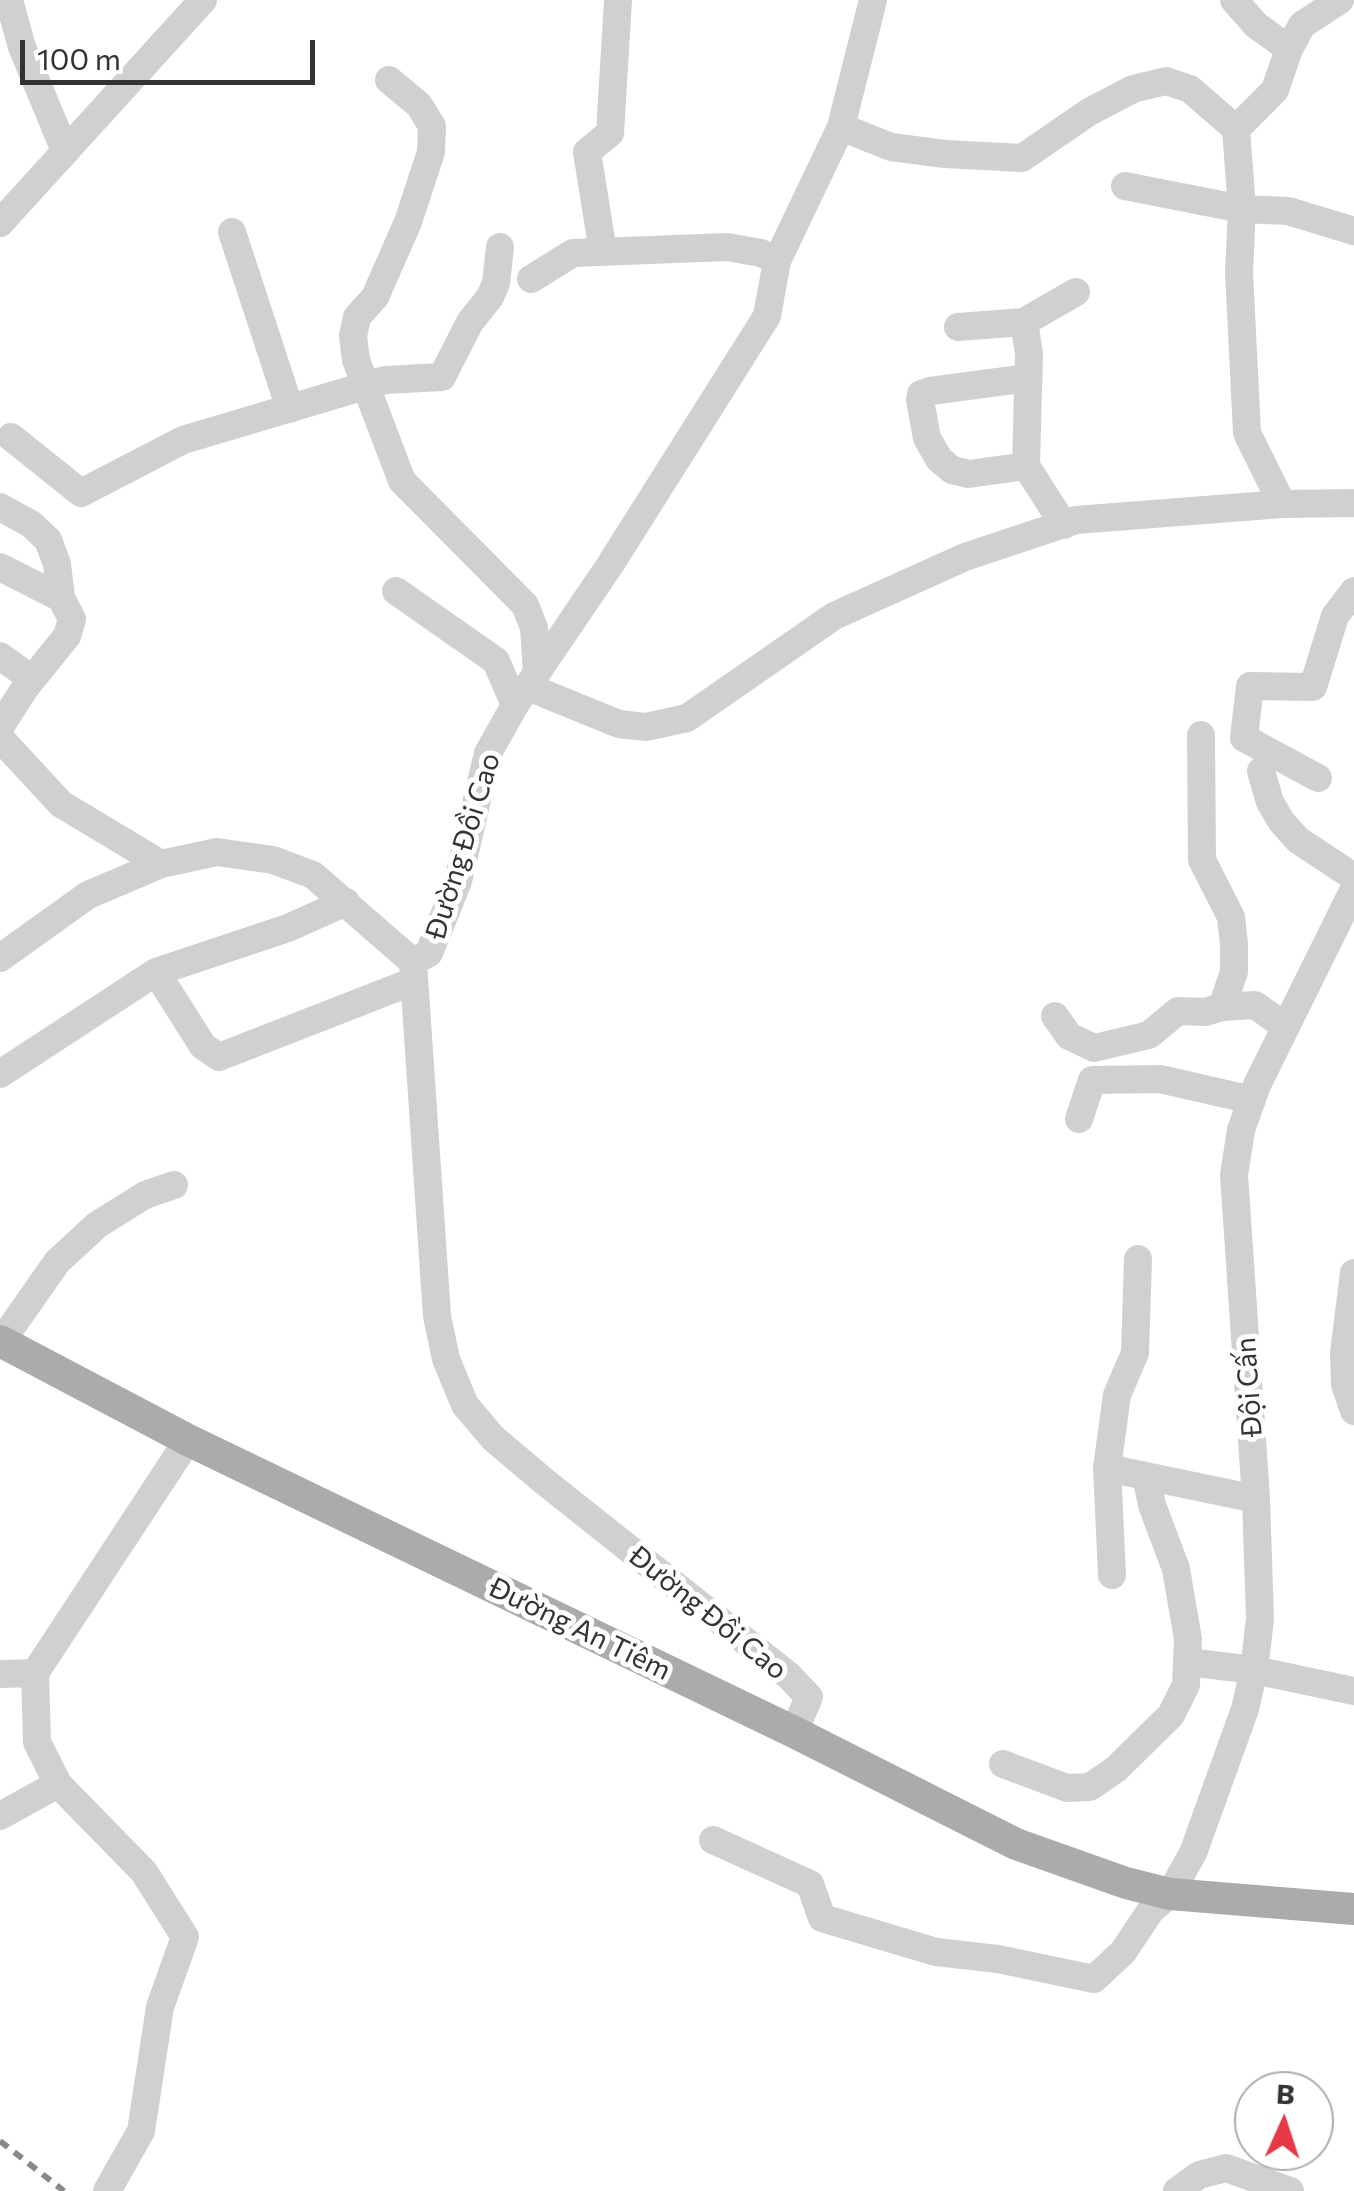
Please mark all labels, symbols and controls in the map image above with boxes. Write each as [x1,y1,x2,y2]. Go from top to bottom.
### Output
scale bar [25,20,320,82]
text: 100 m [37,39,121,76]
street label: Đường Đồi Cao [419,749,507,943]
street label: Đội Cấn [1229,1336,1269,1438]
street label: Đường Đồi Cao [622,1539,794,1687]
street label: Đường An Tiêm [484,1571,676,1687]
north arrow [1234,2071,1334,2171]
text: B [1275,2076,1296,2111]

